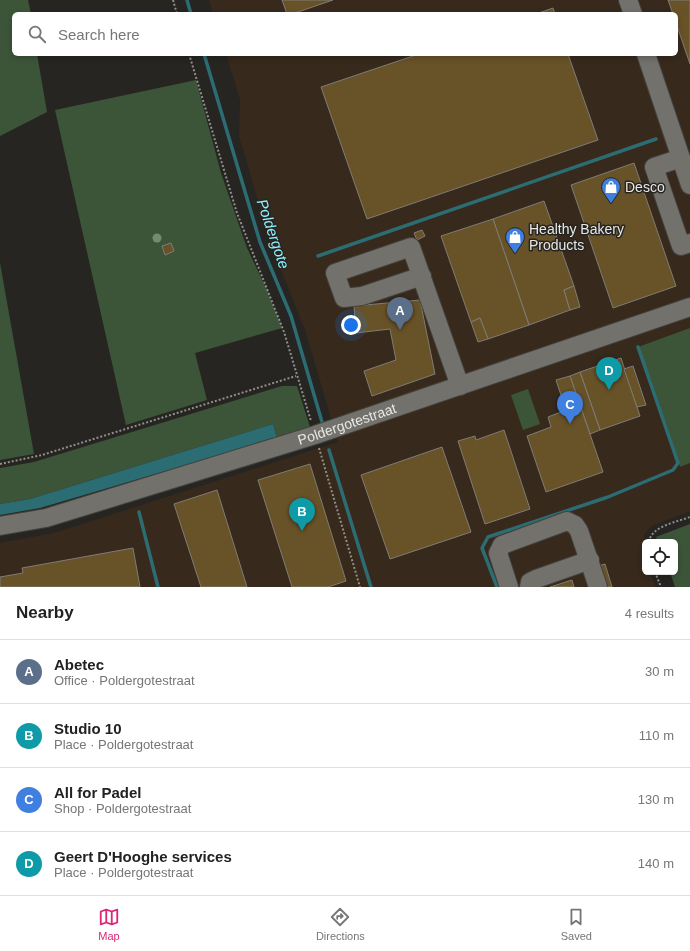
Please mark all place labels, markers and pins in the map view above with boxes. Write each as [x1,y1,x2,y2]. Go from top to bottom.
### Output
shop icon: Desco [600,176,622,204]
place label: Desco [625,179,665,195]
place label: Healthy Bakery Products [529,221,624,253]
shop icon: Healthy Bakery Products [504,226,526,254]
pin: A [387,297,413,330]
pin: D [596,357,622,390]
pin: C [557,391,583,424]
pin: B [289,498,315,531]

